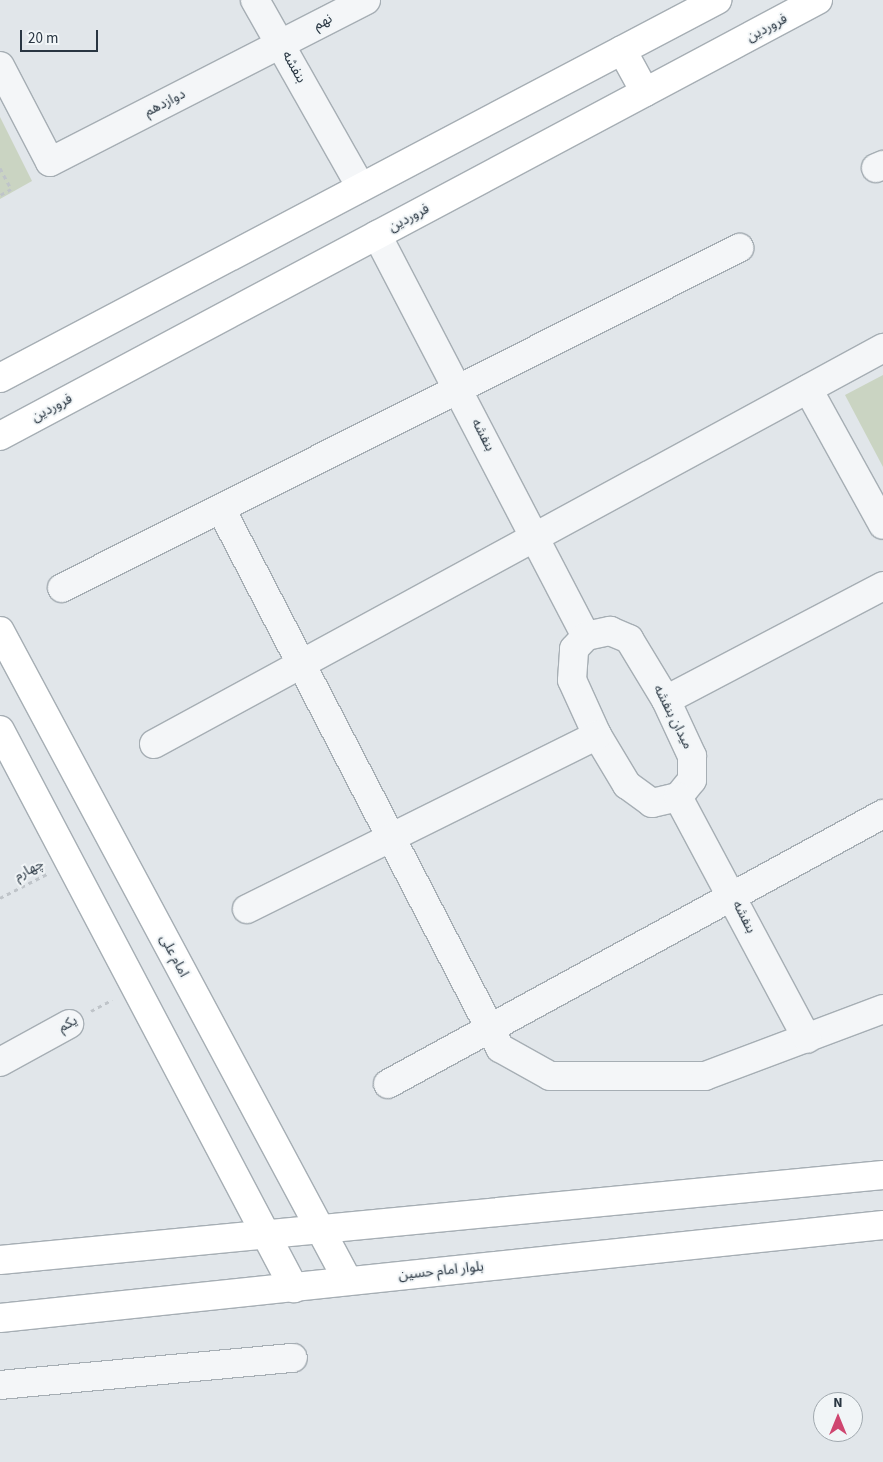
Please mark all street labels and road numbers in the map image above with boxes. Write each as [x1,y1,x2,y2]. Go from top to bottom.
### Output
street label: نهم [311,10,335,34]
street label: فروردین [744,10,790,46]
street label: بنفشه [278,48,310,86]
street label: دوازدهم [142,86,188,120]
street label: فروردین [386,200,432,236]
street label: فروردین [29,390,75,426]
street label: بنفشه [468,416,498,454]
street label: میدان بنفشه [650,682,696,752]
street label: چهارم [11,855,47,885]
street label: بنفشه [729,898,759,936]
street label: امام علی [156,932,192,980]
street label: یکم [56,1012,80,1036]
street label: بلوار امام حسین [397,1258,485,1284]

